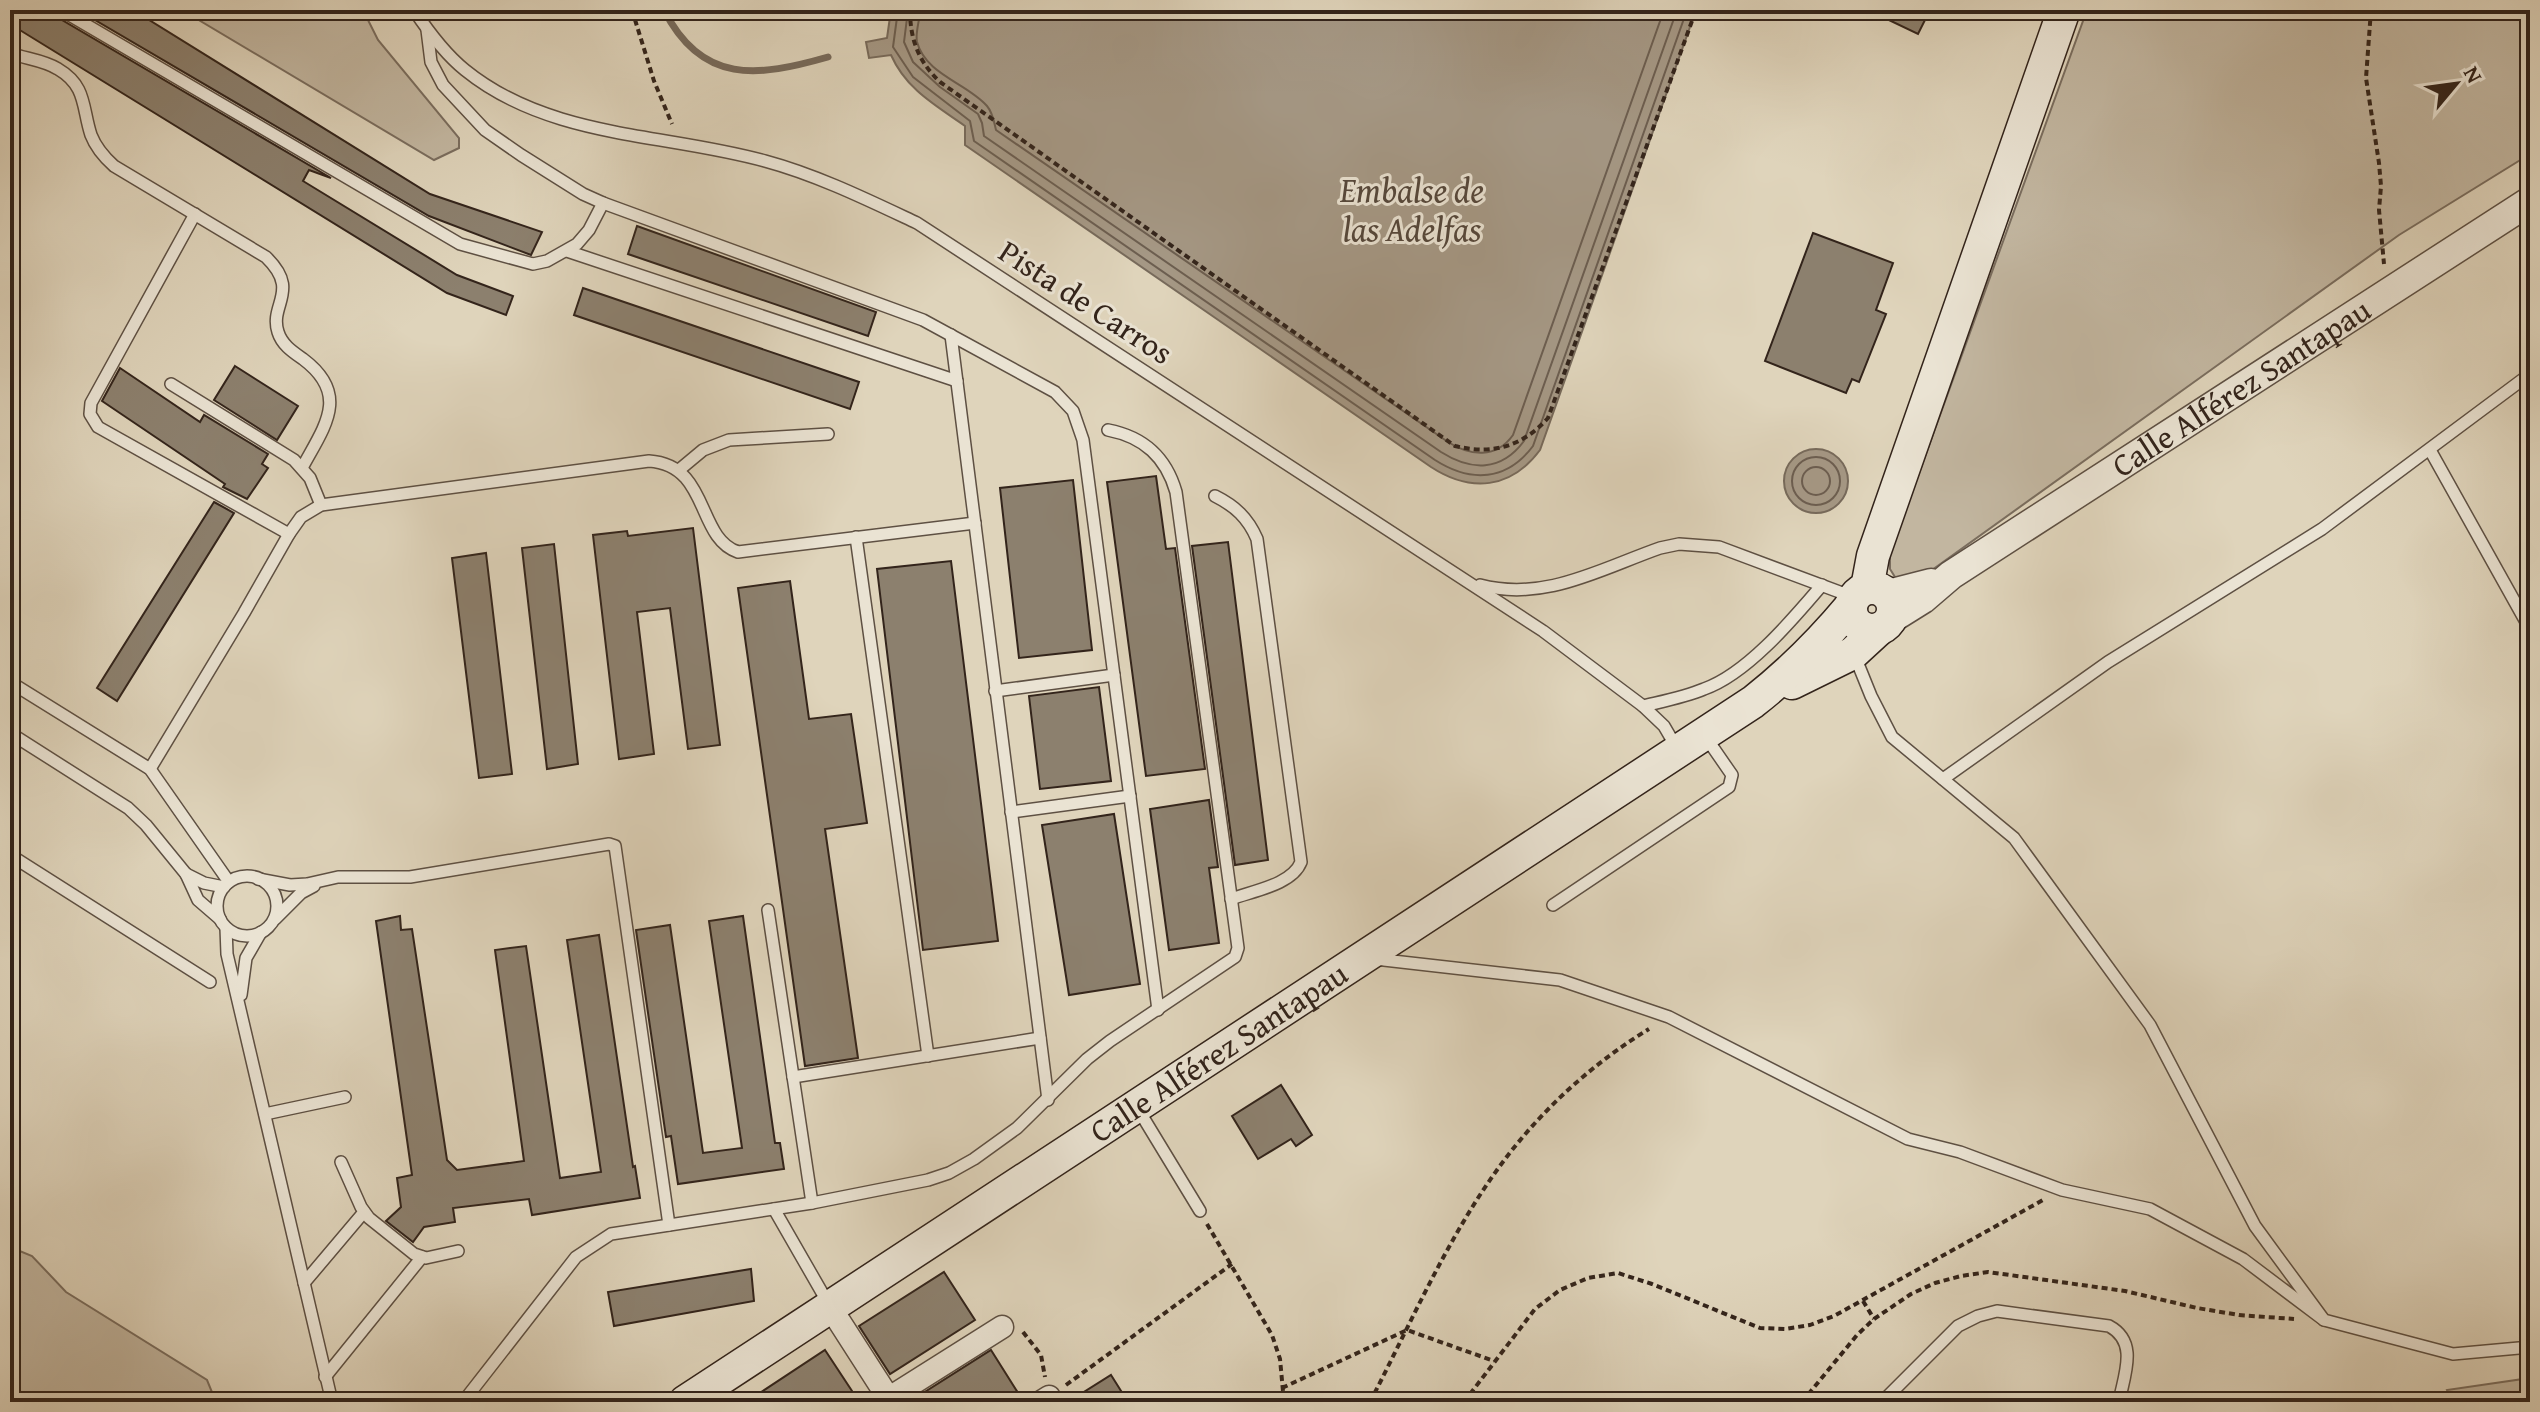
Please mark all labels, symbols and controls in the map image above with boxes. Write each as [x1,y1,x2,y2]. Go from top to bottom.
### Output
north arrow [2416,44,2496,124]
text: N [2456,60,2491,89]
water label: Embalse de las Adelfas [1339,165,1484,253]
street label: Pista de Carros [990,228,1182,375]
street label: Calle Alférez Santapau [2102,286,2380,488]
street label: Calle Alférez Santapau [1080,950,1357,1154]

